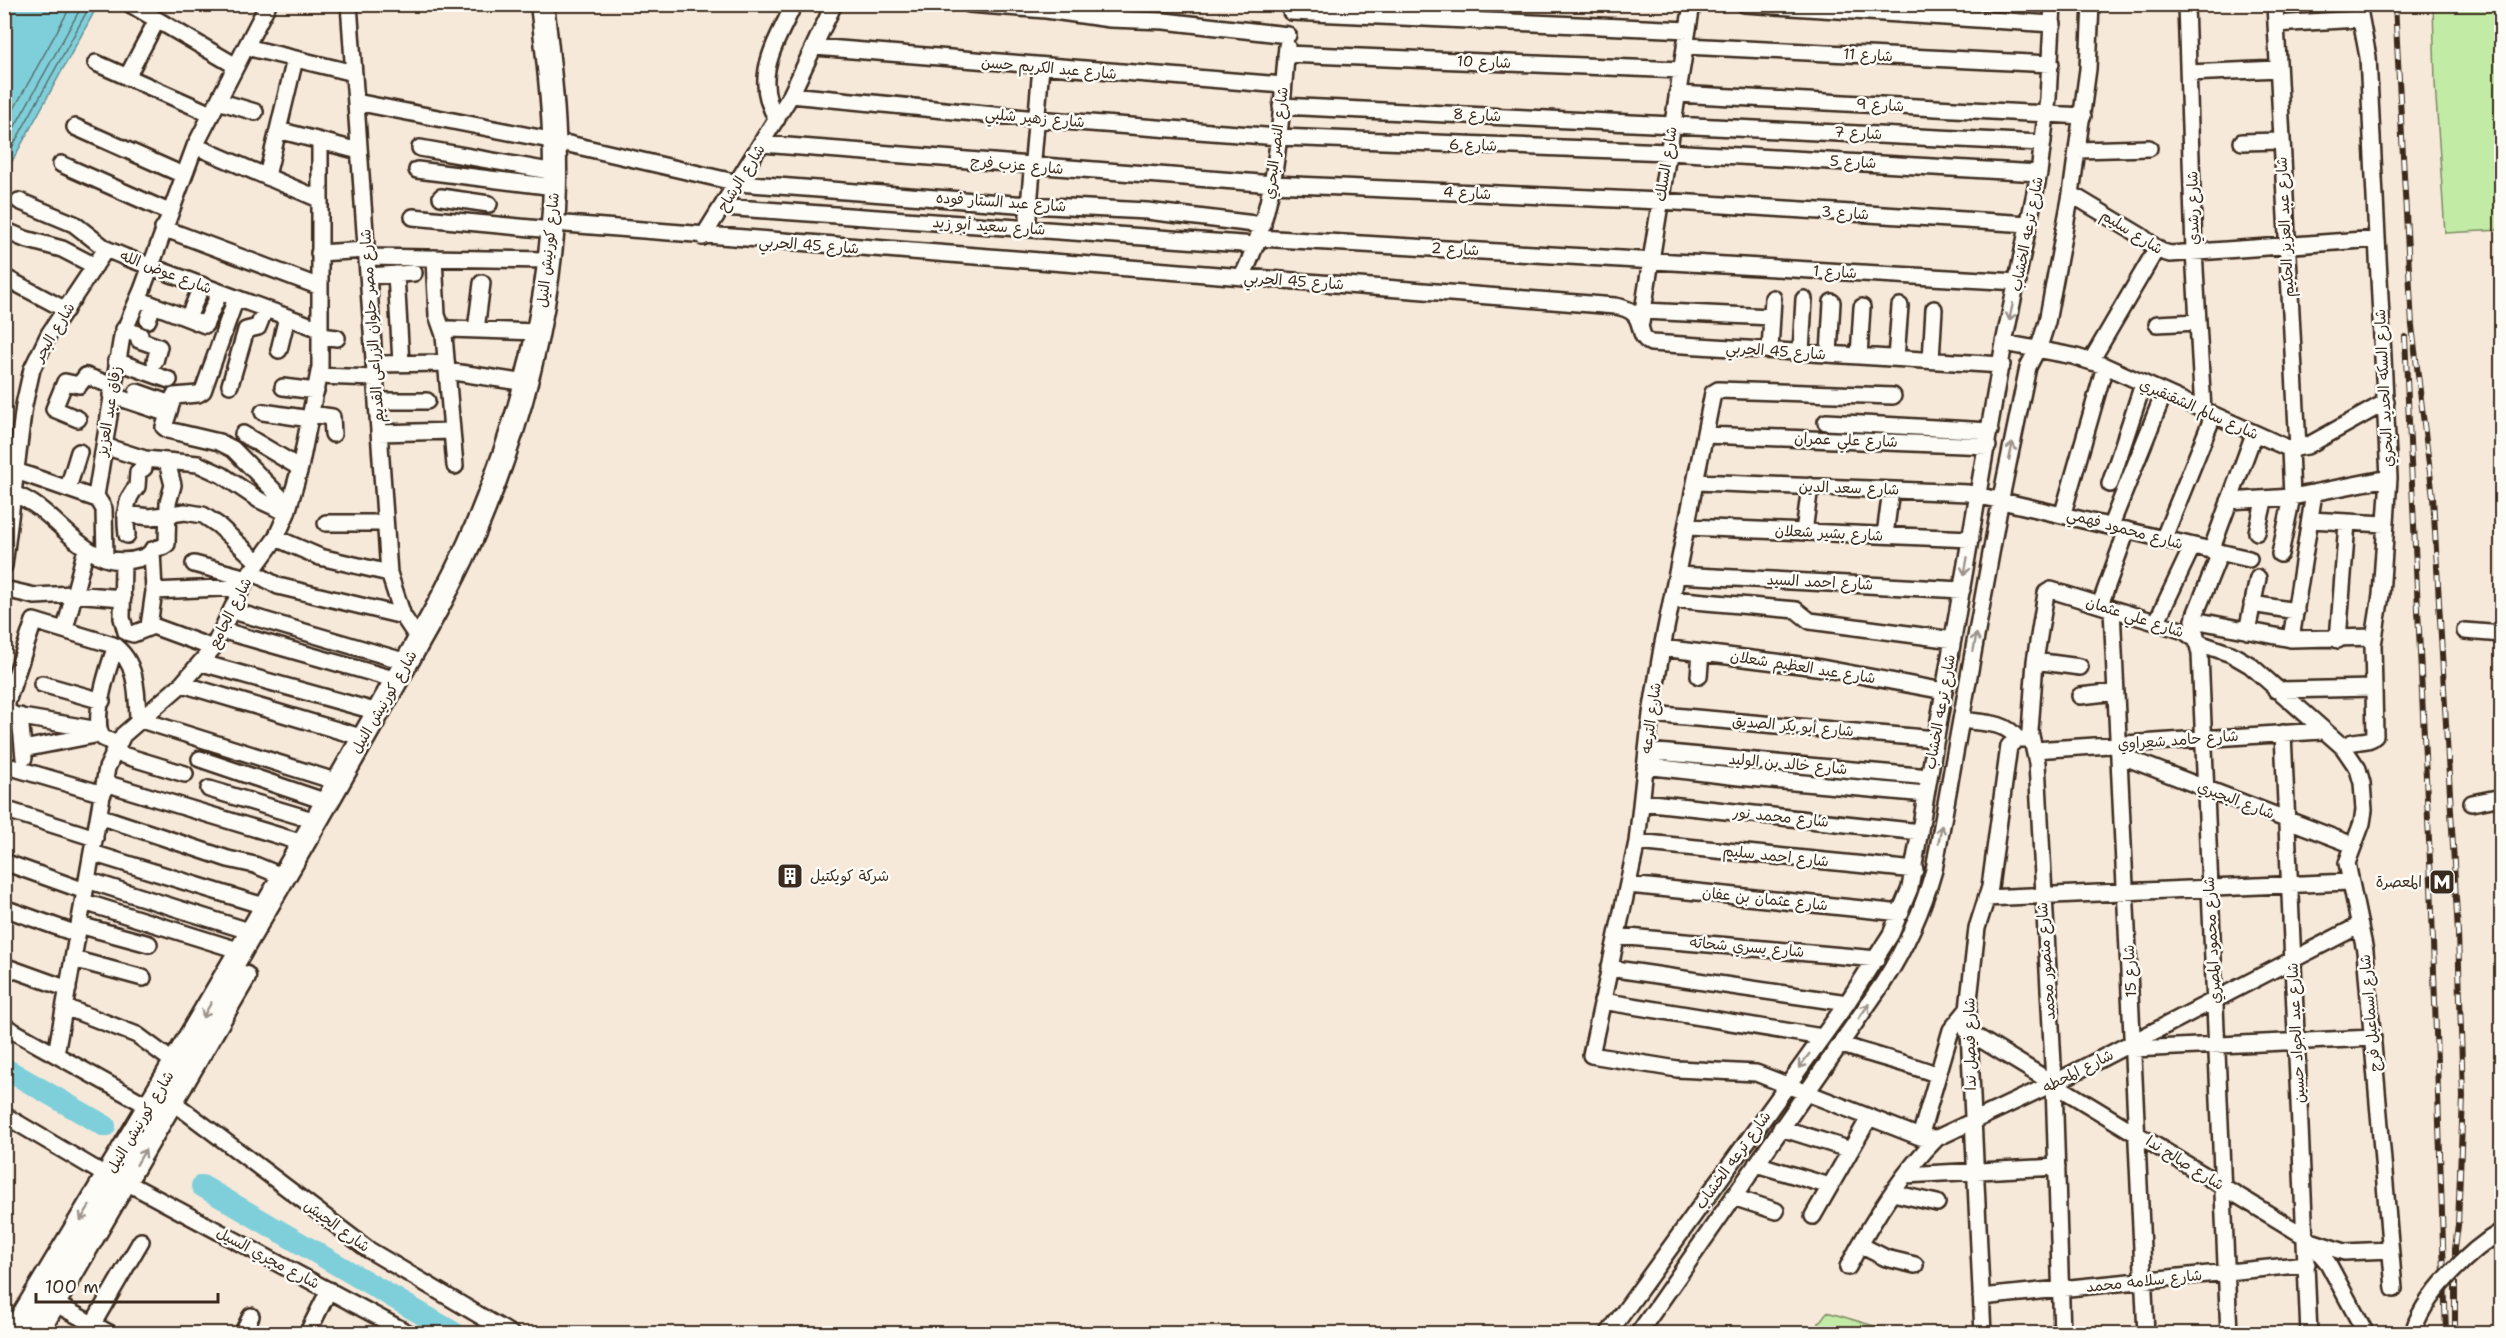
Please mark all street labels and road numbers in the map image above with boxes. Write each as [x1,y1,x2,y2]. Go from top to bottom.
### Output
street label: شارع 11 [1843,44,1893,66]
street label: شارع 10 [1457,51,1511,73]
street label: شارع عبد الكريم حسن [980,52,1118,86]
street label: شارع النصر البحري [1259,86,1294,201]
street label: شارع 9 [1855,94,1905,116]
street label: شارع زهير شلبي [984,104,1086,135]
street label: شارع 8 [1452,104,1502,126]
street label: شارع 7 [1833,122,1883,144]
street label: شارع السلك [1650,125,1682,203]
street label: شارع 6 [1449,134,1497,156]
street label: شارع الرشاح [712,141,770,215]
street label: شارع عزب فرج [970,151,1064,179]
street label: شارع 5 [1829,151,1877,173]
street label: شارع عبد العزيز الحكيم [2271,156,2301,298]
street label: شارع رشدي [2182,171,2205,245]
street label: شارع ترعه الخشاب [2006,175,2048,293]
street label: شارع 4 [1442,182,1492,204]
street label: شارع عبد الستار فوده [935,187,1067,217]
street label: شارع كورنيش النيل [532,191,564,309]
street label: شارع 3 [1820,201,1870,225]
street label: شارع سليم [2096,205,2167,261]
street label: شارع سعيد أبو زيد [932,212,1046,240]
street label: شارع مصر حلوان الزراعى القديم [355,228,390,424]
street label: شارع 45 الحربي [758,232,860,261]
street label: شارع 2 [1430,238,1480,260]
street label: شارع عوض الله [117,245,215,299]
street label: شارع 1 [1813,261,1857,283]
street label: شارع 45 الحربي [1243,268,1345,297]
street label: شارع البحر [28,299,79,366]
street label: شارع السكه الحديد البحري [2370,308,2399,468]
street label: شارع 45 الحربي [1725,338,1827,367]
street label: زقاق عبد العزيز [92,365,126,459]
street label: شارع سالم الشقنقيري [2136,374,2262,445]
street label: شارع علي عمران [1794,428,1898,455]
street label: شارع سعد الدين [1798,476,1900,500]
street label: شارع محمود فهمي [2064,504,2185,557]
street label: شارع بشير شعلان [1774,520,1884,546]
street label: شارع احمد السيد [1766,569,1874,595]
street label: شارع الجامع [204,574,257,652]
street label: شارع علي عثمان [2083,592,2186,645]
street label: شارع عبد العظيم شعلان [1729,646,1877,689]
street label: شارع كورنيش النيل [346,647,422,757]
street label: شارع ترعه الخشاب [1920,653,1960,771]
street label: شارع الترعه [1636,681,1666,755]
street label: شارع أبو بكر الصديق [1731,711,1855,741]
street label: شارع حامد شعراوي [2117,726,2239,755]
street label: شارع خالد بن الوليد [1728,749,1848,779]
street label: شارع البحيري [2194,776,2277,825]
street label: شارع محمد نور [1731,802,1830,832]
street label: شارع احمد سليم [1722,840,1830,873]
street label: شارع محمود المصري [2199,876,2226,1004]
street label: شارع عثمان بن عفان [1701,882,1829,916]
street label: شارع منصور محمد [2032,902,2060,1020]
street label: شارع يسري شحاته [1689,932,1805,963]
street label: شارع 15 [2119,944,2141,998]
street label: شارع اسماعيل فرج [2355,954,2385,1072]
street label: شارع عبد الجواد حسين [2282,962,2310,1104]
street label: شارع فيصل ندا [1959,997,1981,1091]
street label: شارع المحطه [2039,1045,2117,1097]
street label: شارع كورنيش النيل [102,1067,178,1177]
street label: شارع ترعه الخشاب [1691,1107,1775,1213]
street label: شارع صالح ندا [2142,1131,2228,1195]
street label: شارع الجيش [300,1195,374,1257]
street label: شارع مجري السيل [212,1222,323,1295]
street label: شارع سلامه محمد [2085,1265,2203,1297]

